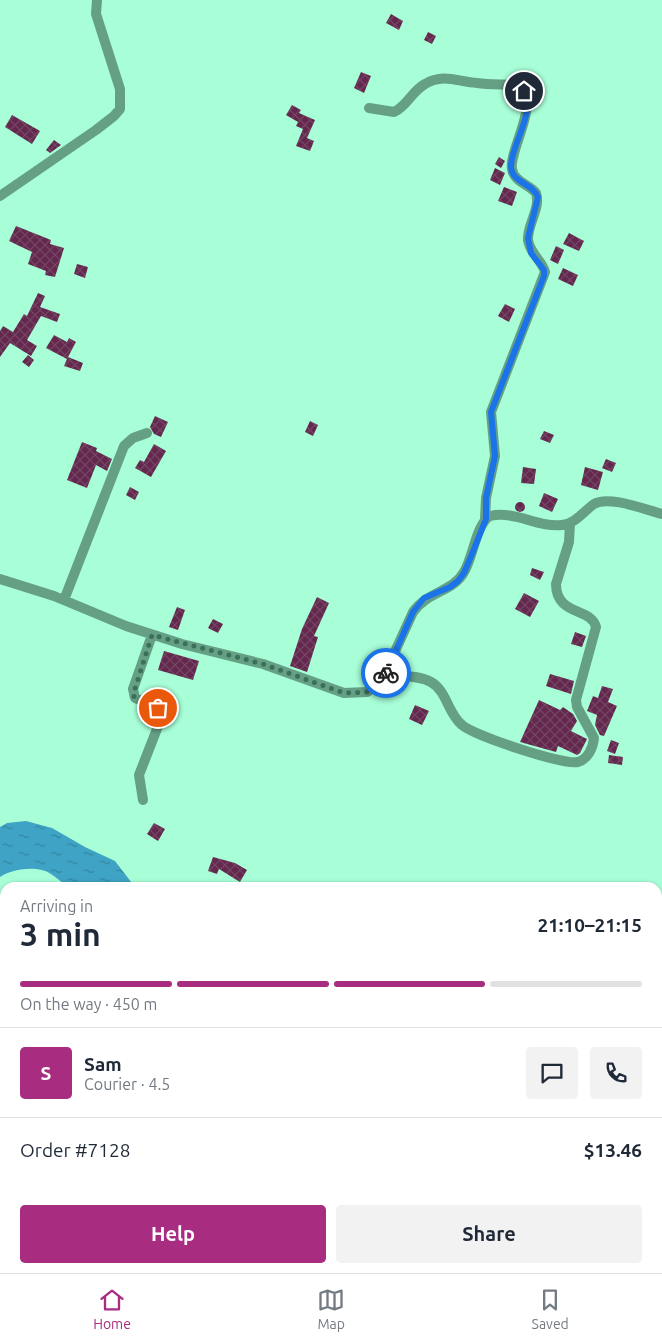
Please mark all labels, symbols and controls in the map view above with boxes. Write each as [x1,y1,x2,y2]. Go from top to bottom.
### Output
pin [503,70,545,112]
icon: home [510,77,538,105]
courier [361,648,411,698]
icon: bike [372,659,400,687]
pin [137,687,179,729]
icon: bag [144,694,172,722]
text: Arriving in [20,897,93,915]
text: 21:10–21:15 [537,914,642,936]
text: 3 min [20,916,101,952]
text: On the way · 450 m [20,995,157,1013]
button: chat [526,1047,578,1099]
button: phone [590,1047,642,1099]
text: Sam [84,1053,122,1075]
text: S [41,1062,51,1084]
text: Courier · 4.5 [84,1075,170,1093]
text: Order #7128 [20,1139,130,1161]
text: $13.46 [584,1139,642,1161]
button: Help [20,1205,326,1263]
button: Share [336,1205,642,1263]
tab: Home [93,1286,131,1332]
tab: Map [317,1286,345,1332]
tab: Saved [532,1286,569,1332]

